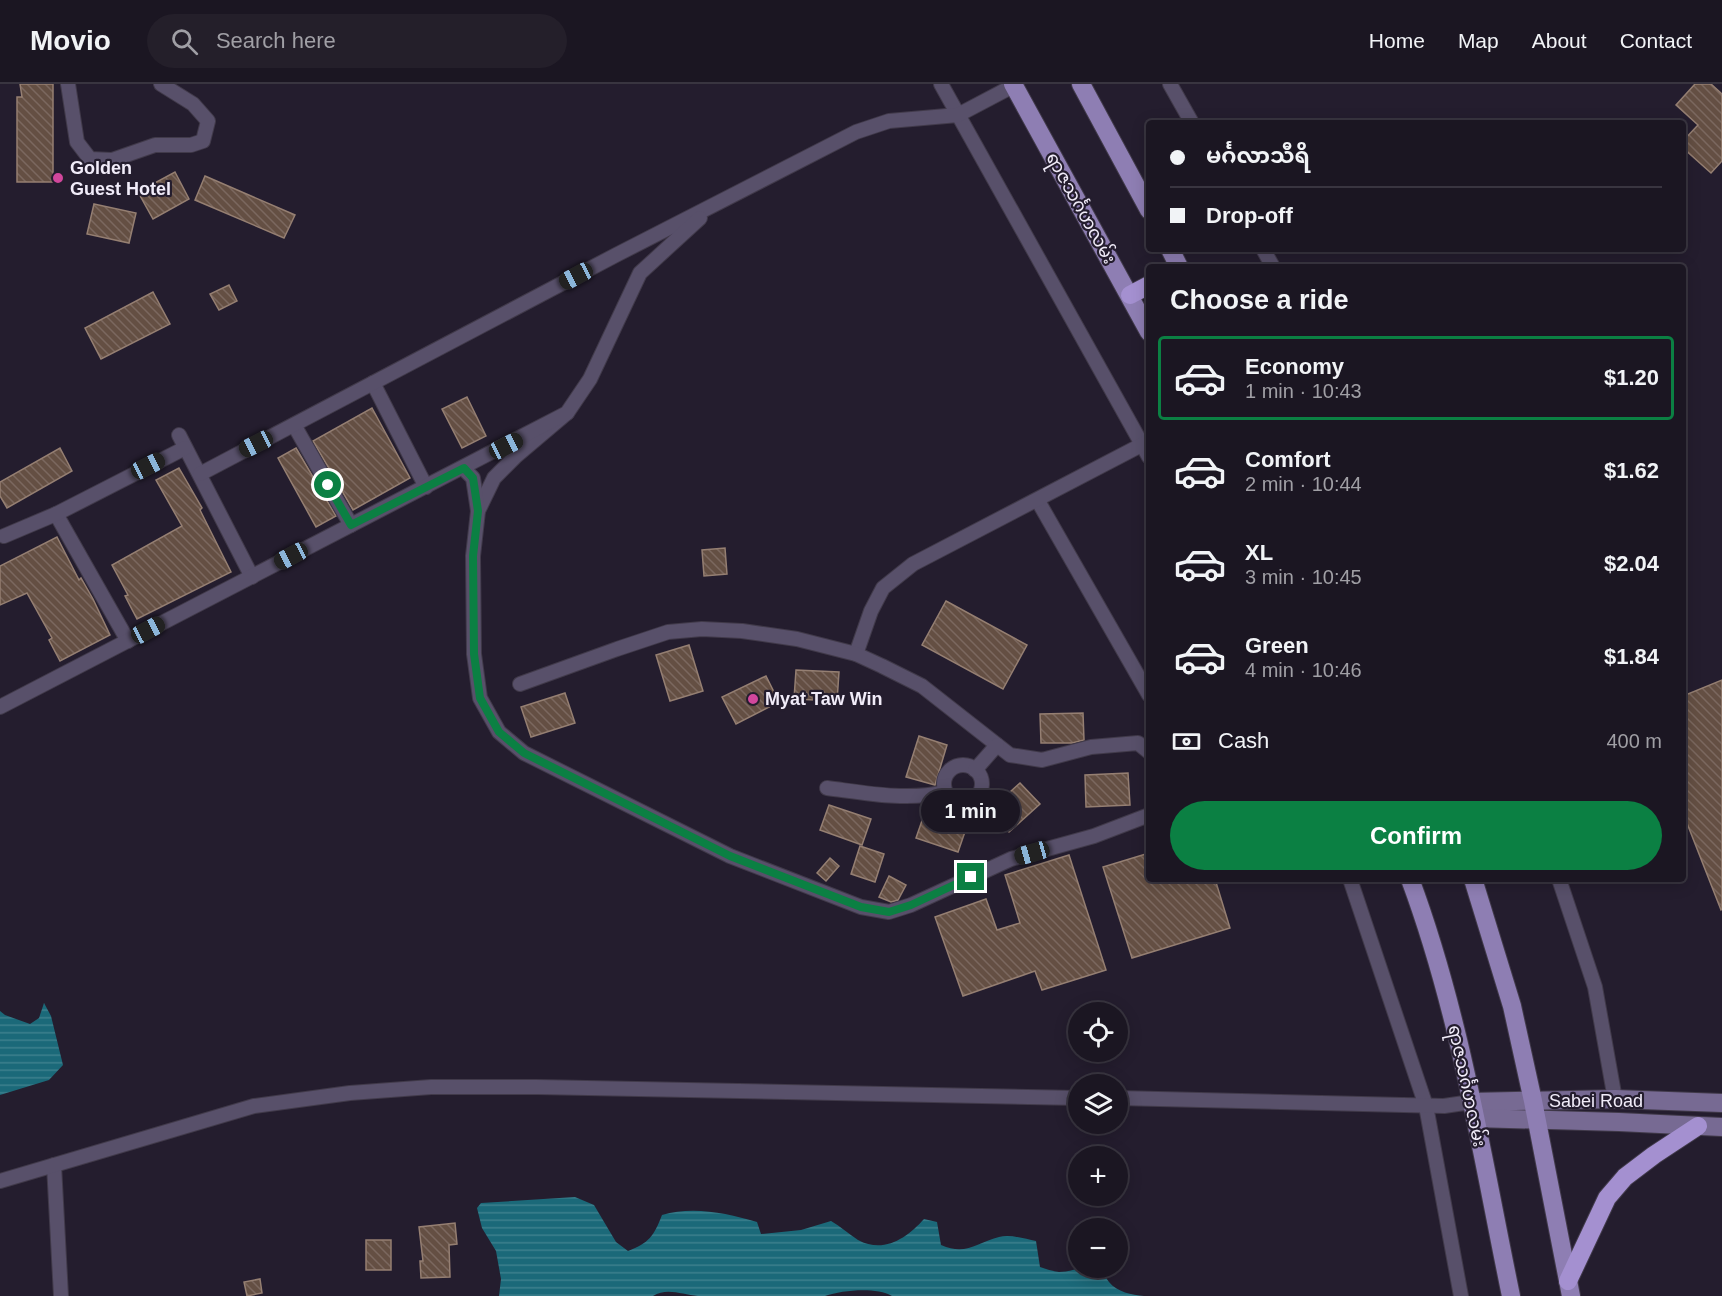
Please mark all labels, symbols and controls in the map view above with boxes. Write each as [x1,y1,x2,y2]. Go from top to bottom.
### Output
search box [147,14,567,68]
text: Movio [30,25,111,56]
icon: search [168,25,201,58]
text: Search here [216,28,336,53]
text: Home [1369,29,1425,52]
text: Map [1458,29,1499,52]
text: About [1532,29,1587,52]
text: Contact [1620,29,1692,52]
text: မင်္ဂလာသီရိ [1206,143,1310,168]
street label: ရာဇသင်္ဂဟလမ်း [1038,147,1122,270]
place label: Golden Guest Hotel [70,158,171,199]
marker: Golden Guest Hotel [51,171,65,185]
text: Drop-off [1206,203,1293,228]
car [556,260,596,292]
text: Choose a ride [1170,285,1349,315]
icon: car [1173,351,1227,405]
text: Economy [1245,354,1344,379]
text: $1.20 [1604,365,1659,390]
text: 1 min · 10:43 [1245,380,1362,402]
car [236,428,276,460]
car [486,430,526,462]
icon: car [1173,444,1227,498]
text: Comfort [1245,447,1331,472]
car [128,450,168,482]
text: $1.62 [1604,458,1659,483]
route start [314,471,341,498]
text: 2 min · 10:44 [1245,473,1362,495]
icon: car [1173,537,1227,591]
car [271,540,311,572]
text: XL [1245,540,1273,565]
text: $2.04 [1604,551,1659,576]
text: 3 min · 10:45 [1245,566,1362,588]
car [128,614,168,646]
icon: car [1173,630,1227,684]
text: Green [1245,633,1309,658]
text: $1.84 [1604,644,1659,669]
text: 4 min · 10:46 [1245,659,1362,681]
place label: Myat Taw Win [765,689,883,709]
marker: Myat Taw Win [746,692,760,706]
icon: cash [1170,725,1203,758]
text: Cash [1218,728,1269,753]
text: 400 m [1606,730,1662,752]
callout: 1 min [922,790,1020,832]
text: 1 min [944,800,997,822]
button: Confirm [1170,801,1662,870]
car [1012,839,1052,867]
route end [957,863,984,890]
map controls [1068,1002,1128,1278]
button: locate [1068,1002,1128,1062]
street label: ရာဇသင်္ဂဟလမ်း [1439,1023,1493,1150]
button: layers [1068,1074,1128,1134]
street label: Sabei Road [1549,1091,1643,1111]
button: + [1068,1146,1128,1206]
button: − [1068,1218,1128,1278]

